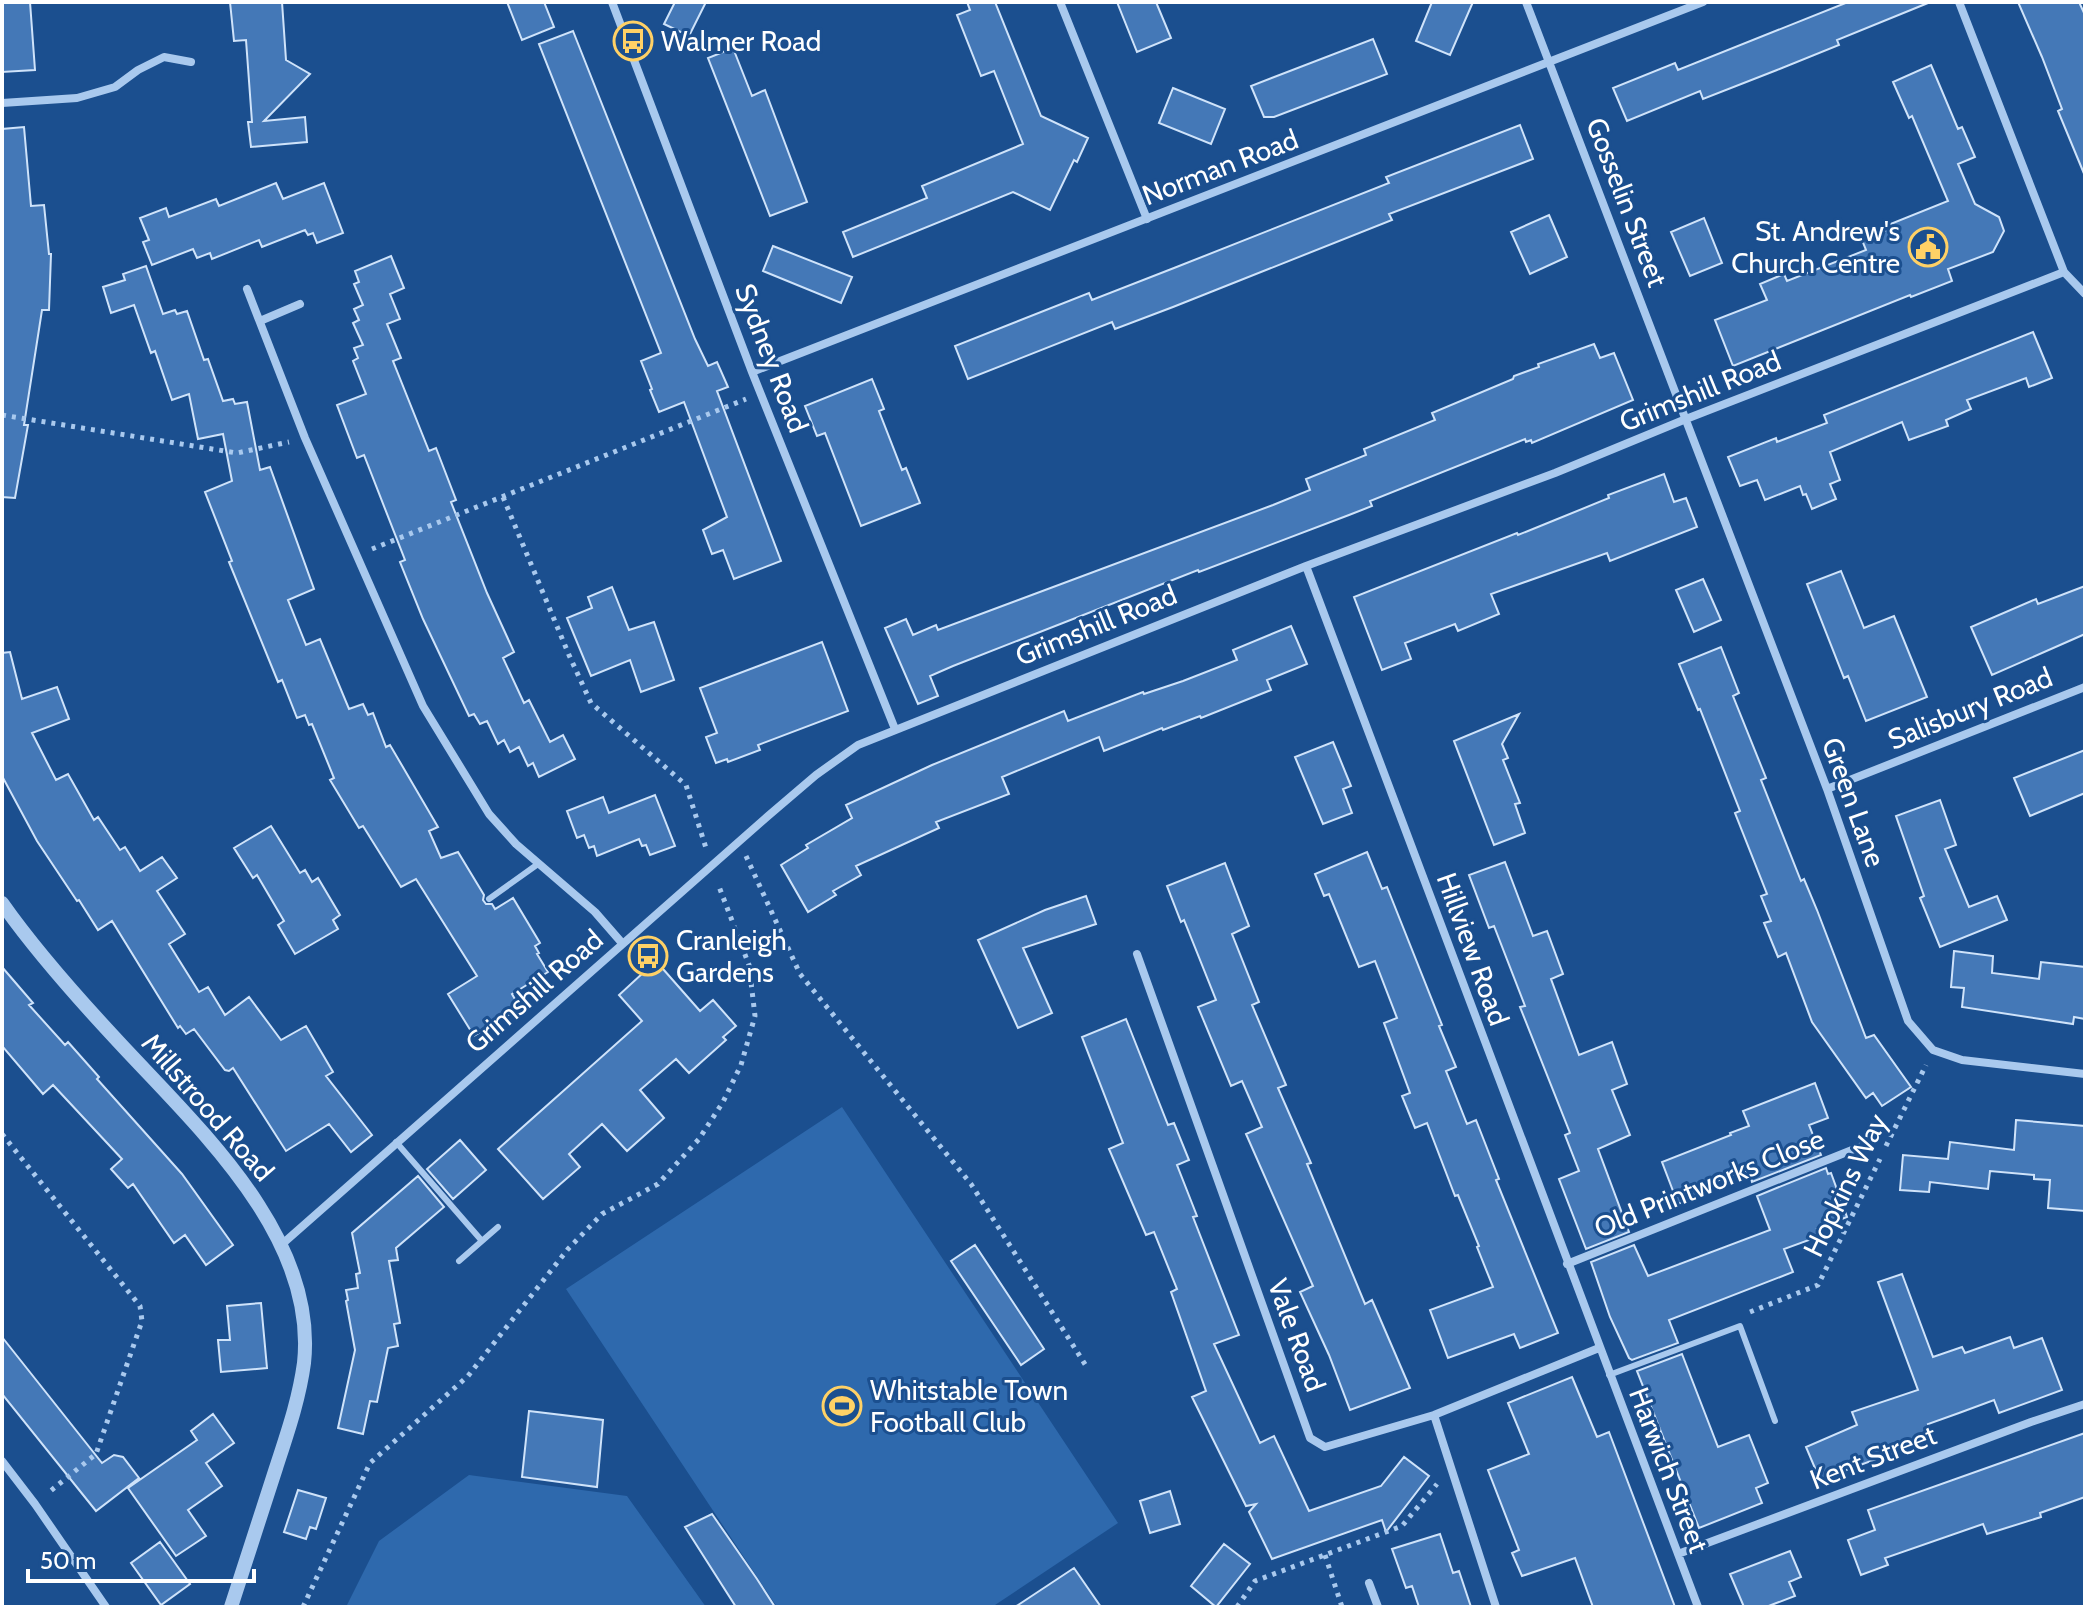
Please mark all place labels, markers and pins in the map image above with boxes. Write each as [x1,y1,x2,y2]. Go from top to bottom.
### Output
bus stop icon: Walmer Road [612,20,654,62]
place label: Walmer Road [661,24,821,58]
place label: St. Andrew's Church Centre [1731,214,1900,280]
public building icon: St. Andrew's Church Centre [1907,226,1949,268]
place label: Cranleigh Gardens [676,923,787,989]
bus stop icon: Cranleigh Gardens [627,935,669,977]
place label: Whitstable Town Football Club [870,1373,1068,1439]
sports icon: Whitstable Town Football Club [821,1385,863,1427]

